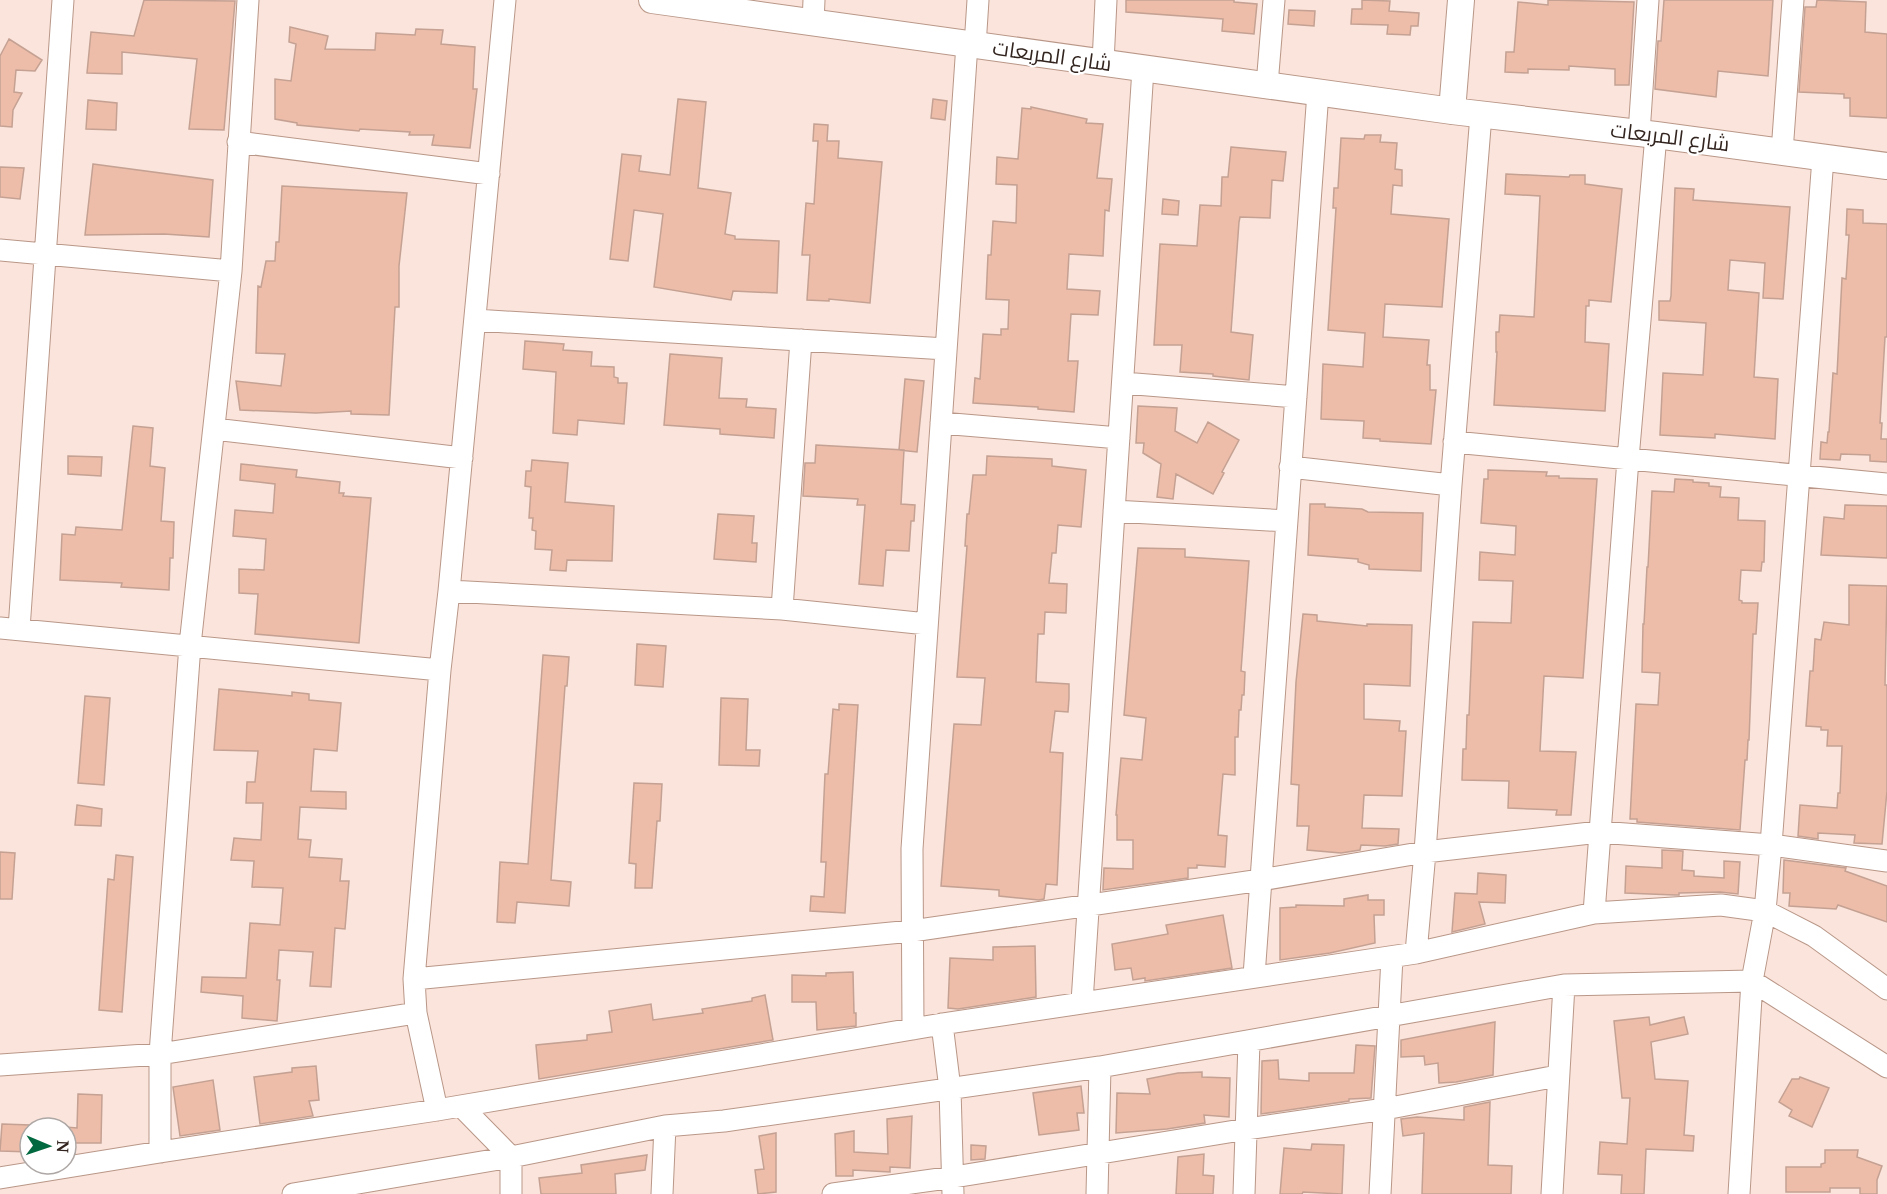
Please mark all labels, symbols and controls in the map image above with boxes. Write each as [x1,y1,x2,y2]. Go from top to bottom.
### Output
street label: شارع المربعات [991,33,1113,78]
street label: شارع المربعات [1609,115,1731,158]
north arrow [18,1116,78,1176]
text: N [52,1140,74,1154]

